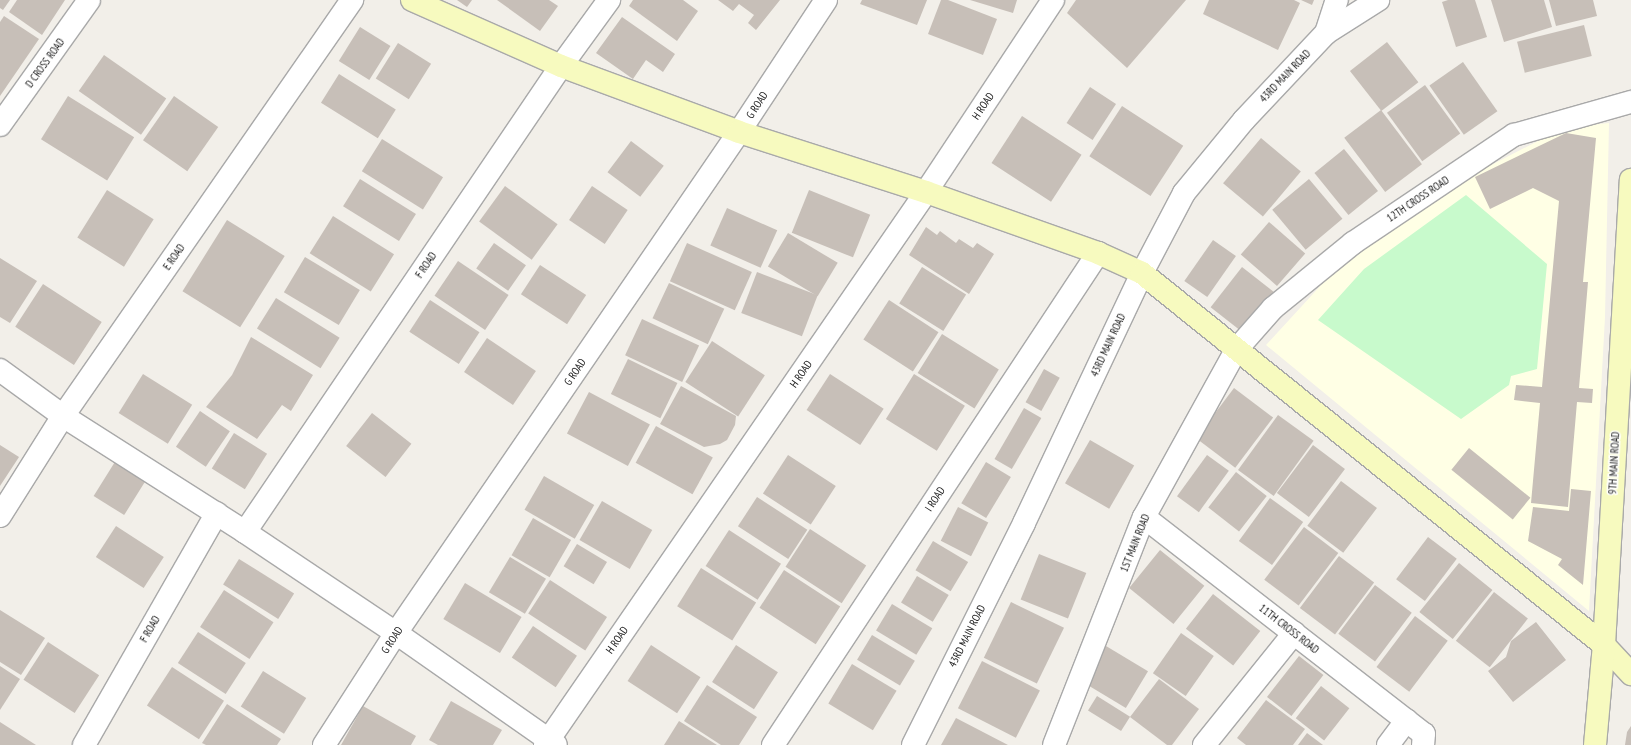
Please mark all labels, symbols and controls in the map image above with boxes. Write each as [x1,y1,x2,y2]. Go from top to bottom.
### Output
street label: D CROSS ROAD [23,36,67,90]
street label: 43RD MAIN ROAD [1257,47,1313,105]
street label: G ROAD [743,89,771,121]
street label: H ROAD [969,90,997,122]
street label: 12TH CROSS ROAD [1384,173,1452,225]
street label: E ROAD [160,241,188,273]
street label: F ROAD [413,249,439,281]
street label: 43RD MAIN ROAD [1088,311,1128,379]
street label: G ROAD [561,356,589,388]
street label: H ROAD [787,358,815,390]
street label: 9TH MAIN ROAD [1606,431,1622,495]
street label: I ROAD [922,484,948,514]
street label: 1ST MAIN ROAD [1117,512,1153,574]
street label: 11TH CROSS ROAD [1256,601,1322,657]
street label: 43RD MAIN ROAD [946,603,988,669]
street label: F ROAD [137,613,163,645]
street label: G ROAD [378,624,406,656]
street label: H ROAD [603,624,631,656]

